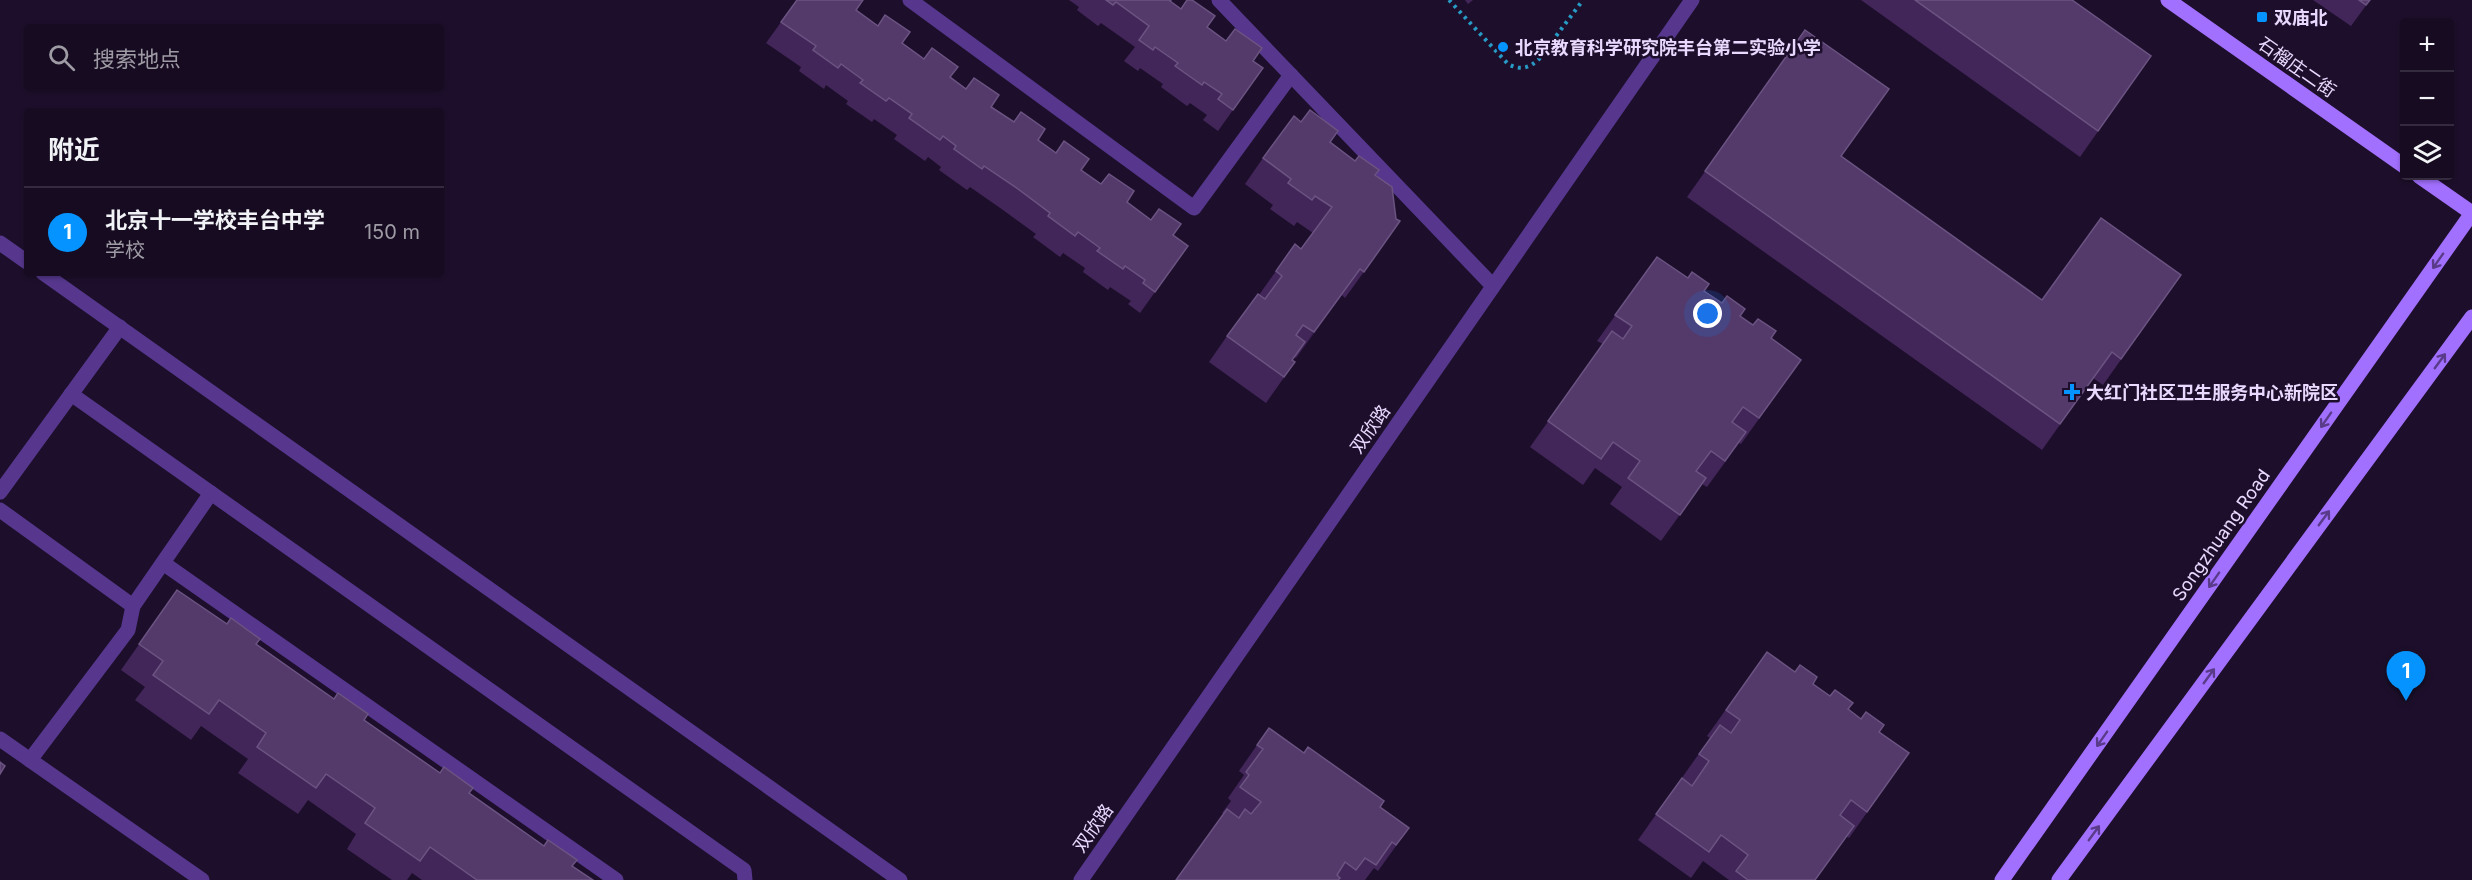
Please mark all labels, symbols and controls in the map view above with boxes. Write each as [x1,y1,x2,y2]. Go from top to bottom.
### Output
place label: 双庙北 [2274,7,2328,28]
marker: 双庙北 [2255,10,2269,24]
map controls [2400,18,2454,180]
button: + [2400,18,2454,72]
search box [24,24,444,90]
street label: 石榴庄二街 [2254,33,2340,101]
place label: 北京教育科学研究院丰台第二实验小学 [1515,37,1821,58]
marker: 北京教育科学研究院丰台第二实验小学 [1496,40,1510,54]
icon: search [45,41,78,74]
text: 搜索地点 [93,46,181,72]
button: − [2400,72,2454,126]
button: layers [2400,126,2454,180]
text: 附近 [48,134,100,165]
text: 北京十一学校丰台中学 [105,207,325,233]
text: 1 [63,220,72,244]
text: 150 m [364,220,420,244]
text: 学校 [105,238,145,262]
one-way arrow [2432,252,2444,268]
your location [1693,299,1722,328]
one-way arrow [2433,353,2446,369]
place label: 大红门社区卫生服务中心新院区 [2086,382,2338,403]
marker: 大红门社区卫生服务中心新院区 [2063,383,2081,401]
street label: 双欣路 [1346,401,1394,457]
one-way arrow [2320,412,2332,428]
street label: Songzhuang Road [2168,465,2274,605]
one-way arrow [2318,511,2331,527]
one-way arrow [2208,571,2220,587]
pin: 1 [2386,652,2426,701]
one-way arrow [2203,668,2215,684]
one-way arrow [2096,731,2108,747]
street label: 双欣路 [1069,800,1117,856]
one-way arrow [2088,825,2100,841]

